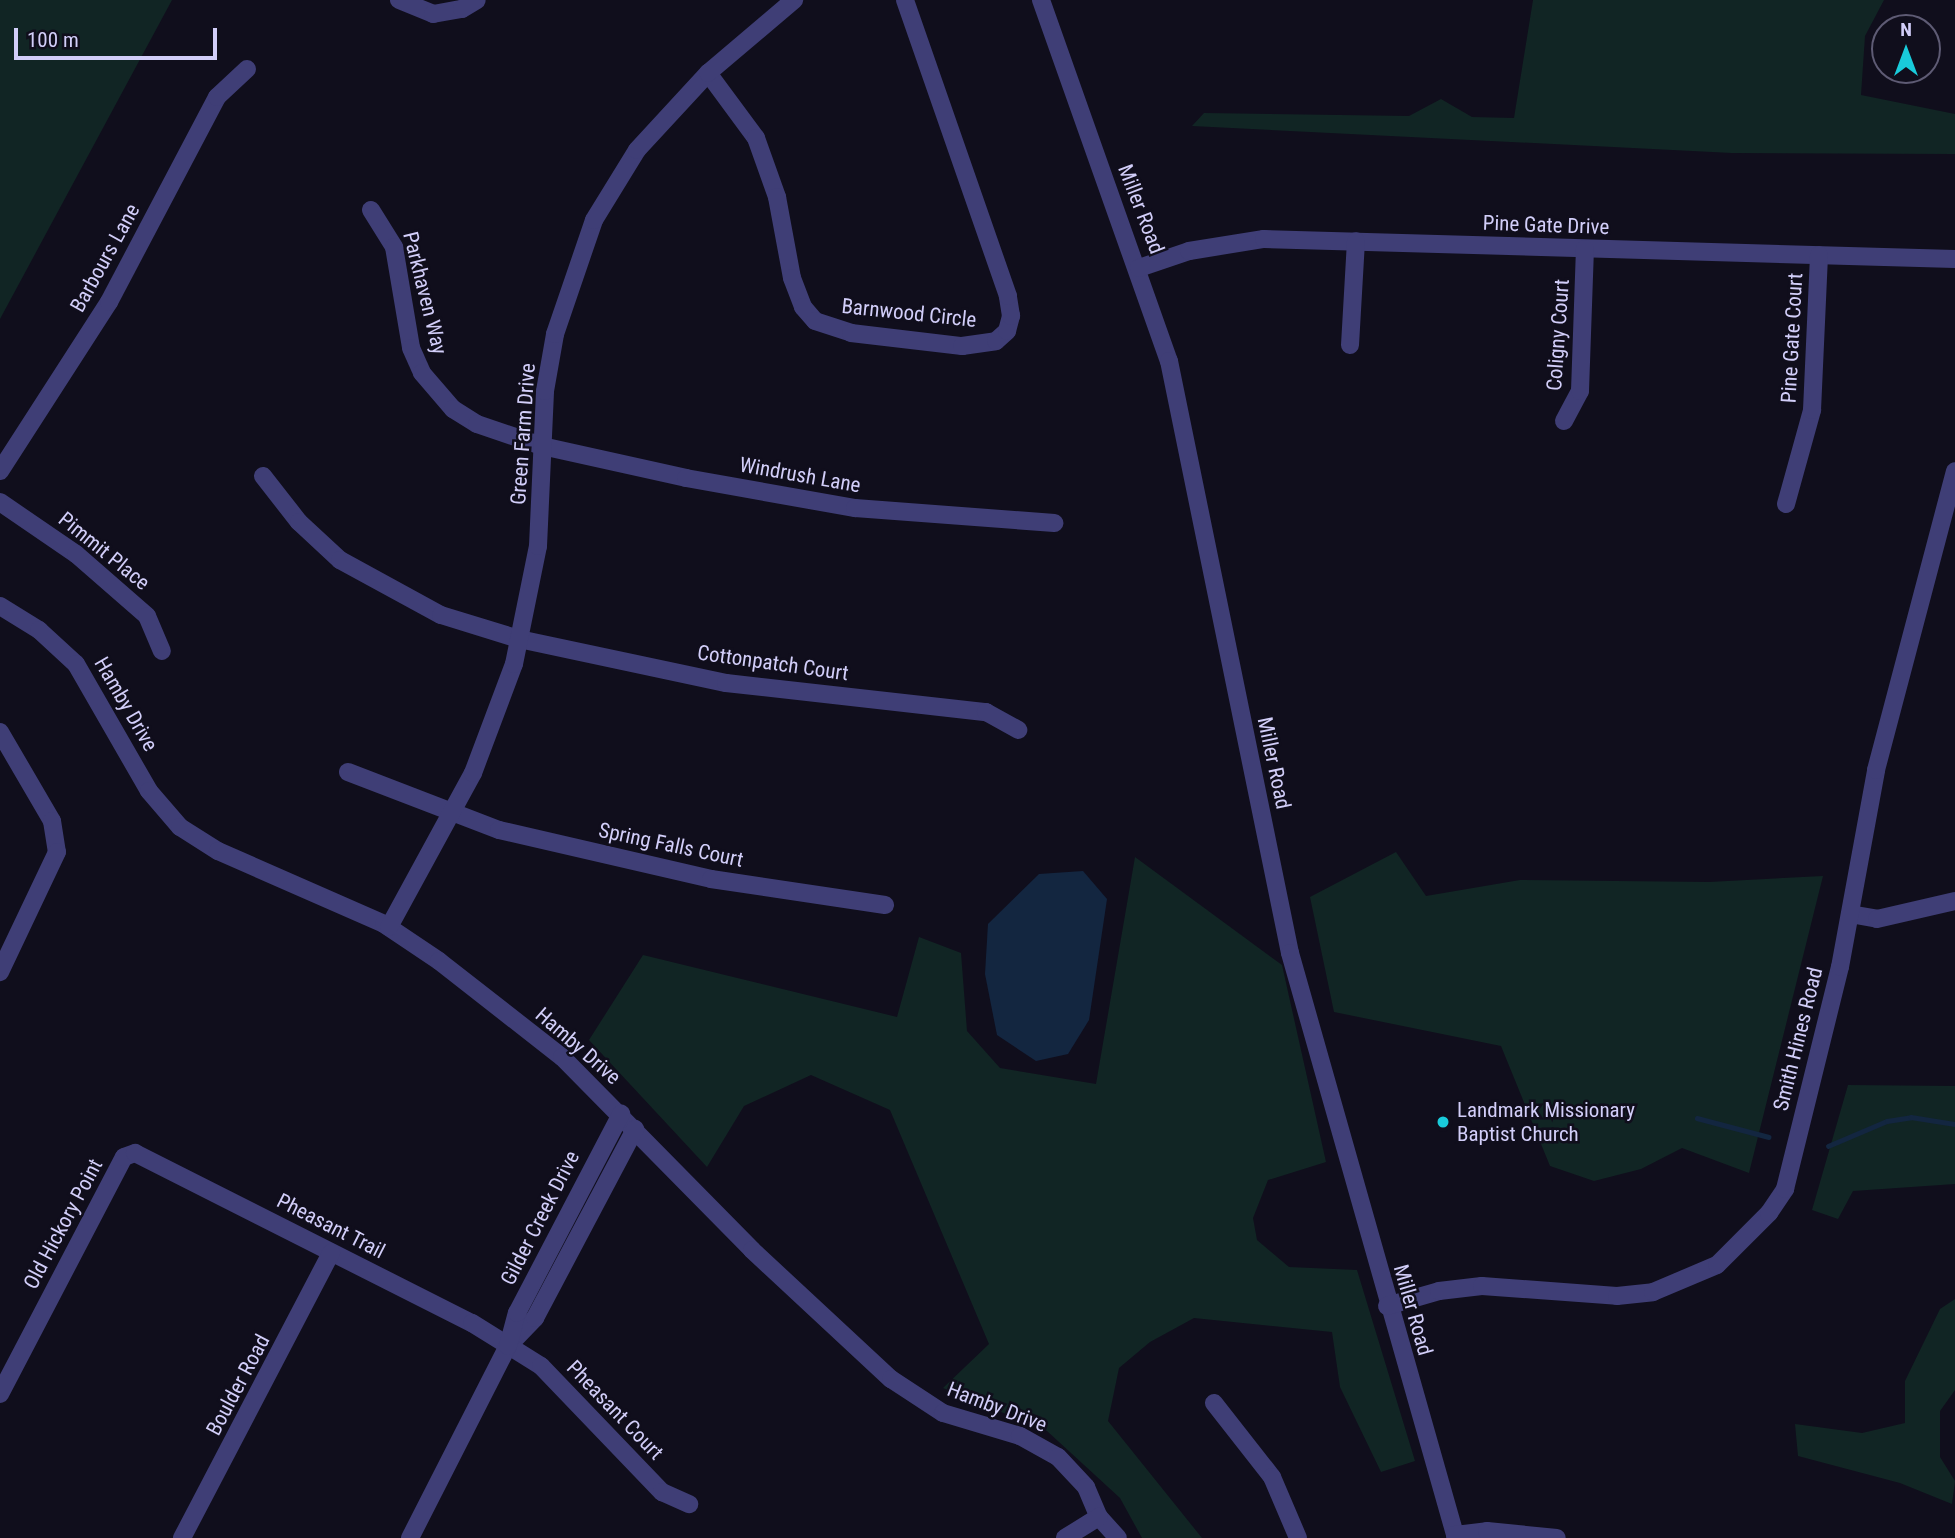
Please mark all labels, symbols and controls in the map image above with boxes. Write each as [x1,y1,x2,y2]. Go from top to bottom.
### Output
scale bar [18,14,220,58]
north arrow [1871,14,1941,84]
text: N [1900,18,1912,41]
text: 100 m [27,28,79,52]
street label: Miller Road [1112,161,1170,257]
street label: Barbours Lane [65,199,145,317]
street label: Pine Gate Drive [1482,210,1610,240]
street label: Parkhaven Way [398,229,452,357]
street label: Pine Gate Court [1776,272,1808,404]
street label: Coligny Court [1542,278,1574,392]
street label: Barnwood Circle [840,293,978,333]
street label: Green Farm Drive [505,362,541,506]
street label: Windrush Lane [737,452,863,498]
street label: Pimmit Place [53,507,155,595]
street label: Cottonpatch Court [696,640,850,686]
street label: Hamby Drive [89,652,163,756]
street label: Miller Road [1252,715,1296,811]
street label: Spring Falls Court [596,817,746,873]
street label: Smith Hines Road [1768,965,1828,1113]
street label: Hamby Drive [530,1002,626,1090]
place label: Landmark Missionary Baptist Church [1457,1097,1635,1147]
marker: Landmark Missionary Baptist Church [1435,1114,1451,1130]
street label: Gilder Creek Drive [495,1147,585,1289]
street label: Old Hickory Point [18,1155,108,1293]
street label: Pheasant Trail [273,1188,389,1264]
street label: Miller Road [1388,1262,1438,1358]
street label: Boulder Road [201,1330,275,1440]
street label: Pheasant Court [561,1355,669,1465]
street label: Hamby Drive [944,1376,1050,1438]

